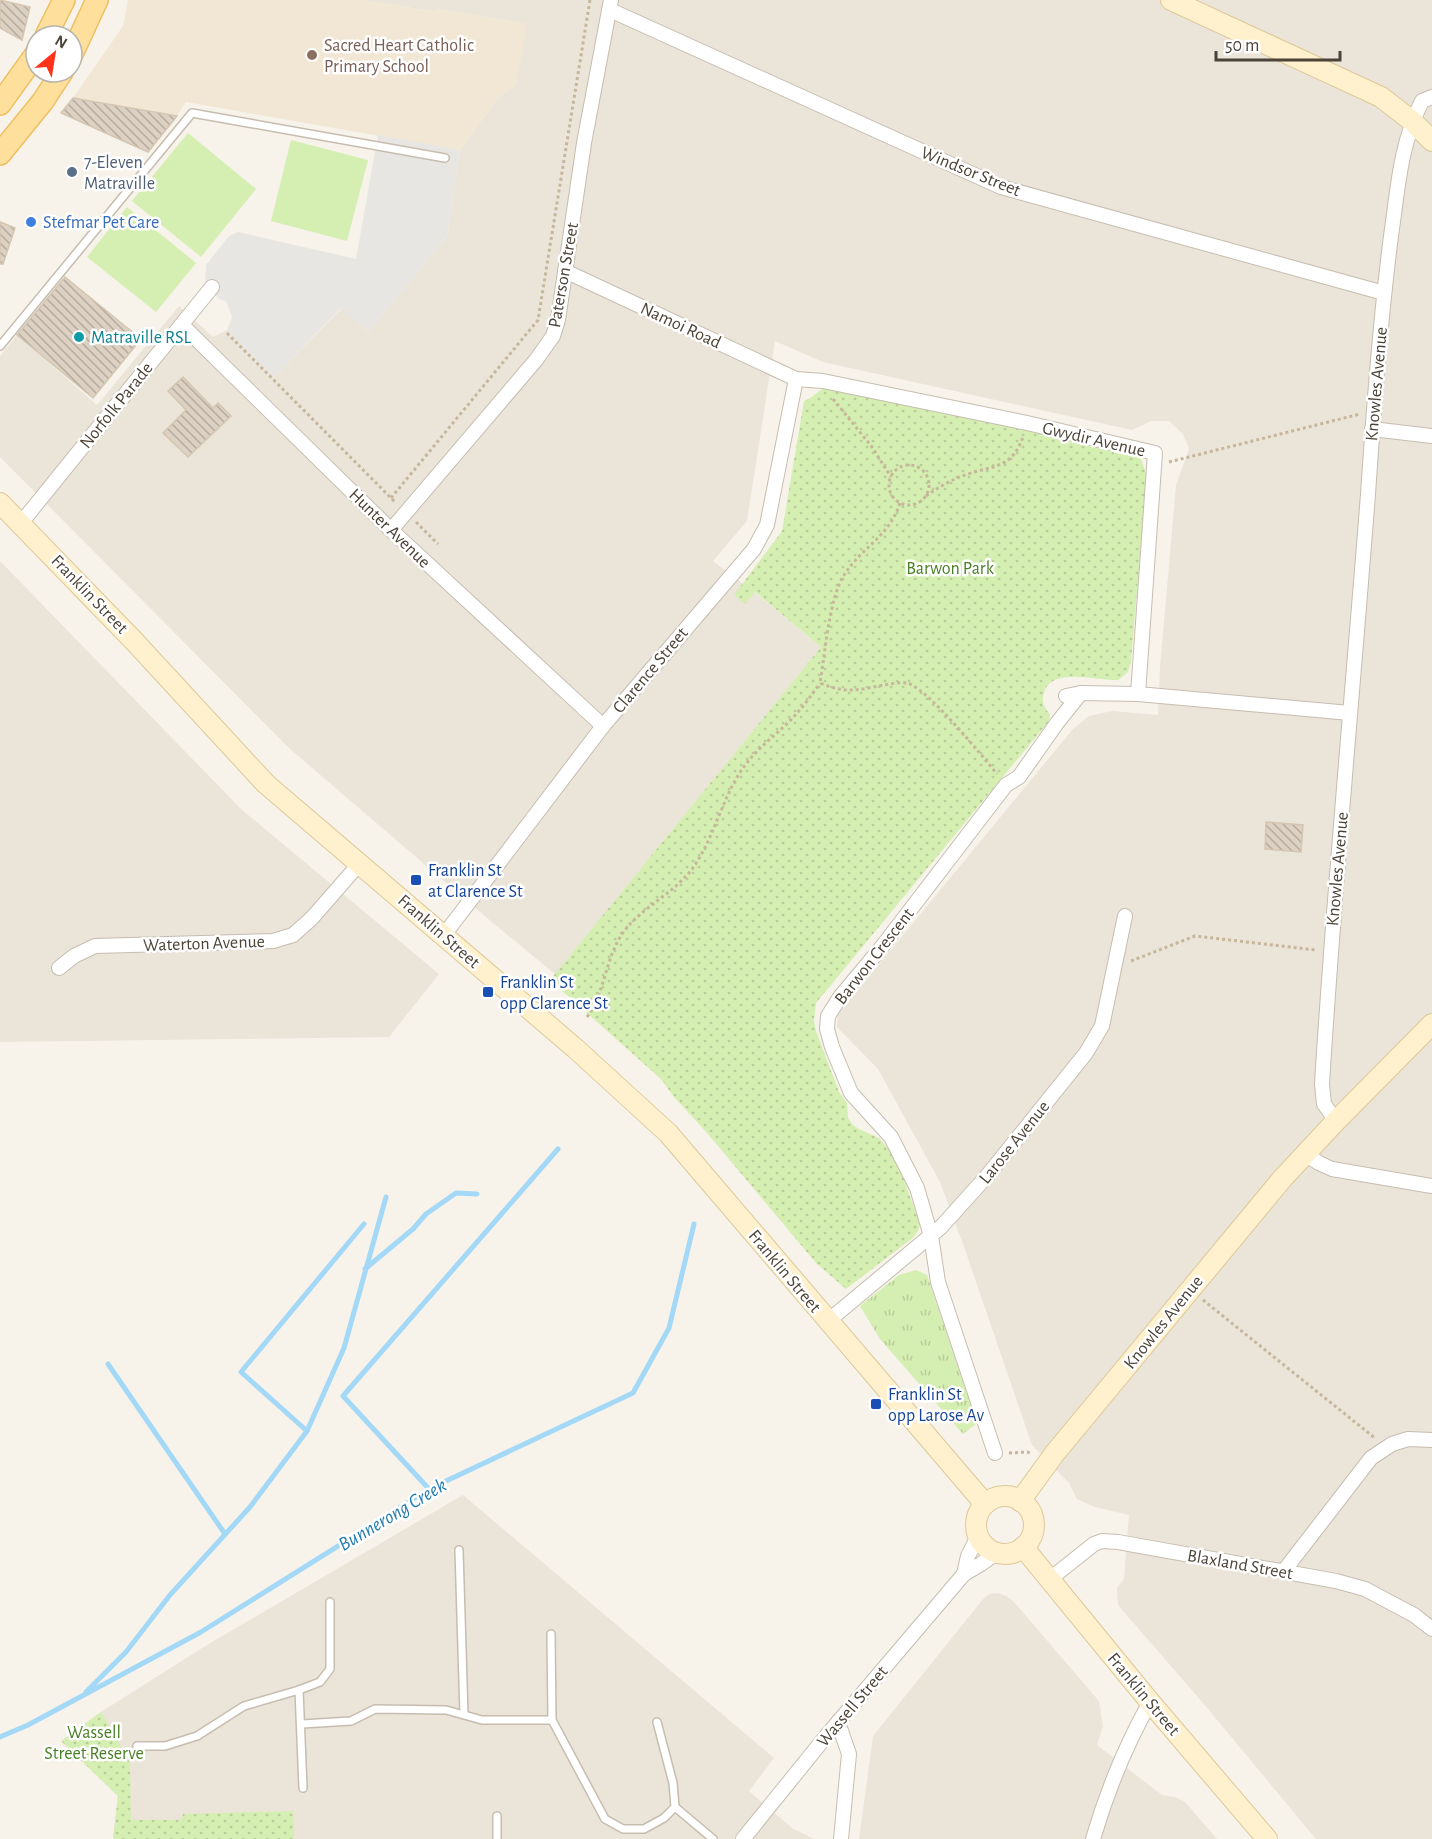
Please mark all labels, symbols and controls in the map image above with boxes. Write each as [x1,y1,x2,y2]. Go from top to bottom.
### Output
north arrow [24,24,84,84]
scale bar [1216,24,1340,62]
text: N [52,32,70,52]
place label: Sacred Heart Catholic Primary School [324,37,474,76]
text: 50 m [1225,37,1259,55]
marker: Sacred Heart Catholic Primary School [305,48,319,62]
street label: Windsor Street [918,144,1023,200]
place label: 7-Eleven Matraville [84,154,155,193]
marker: 7-Eleven Matraville [65,165,79,179]
place label: Stefmar Pet Care [43,214,159,232]
marker: Stefmar Pet Care [24,215,38,229]
street label: Paterson Street [546,221,582,329]
street label: Namoi Road [638,299,724,352]
street label: Knowles Avenue [1363,326,1391,442]
place label: Matraville RSL [91,329,191,347]
marker: Matraville RSL [72,330,86,344]
street label: Norfolk Parade [77,359,157,452]
street label: Gwydir Avenue [1041,419,1147,461]
street label: Hunter Avenue [345,486,433,572]
street label: Franklin Street [47,552,131,638]
park label: Barwon Park [906,560,995,578]
street label: Clarence Street [610,624,692,717]
street label: Knowles Avenue [1324,811,1352,927]
place label: Franklin St at Clarence St [428,862,523,901]
marker: Franklin St at Clarence St [409,873,423,887]
street label: Franklin Street [394,892,483,972]
street label: Barwon Crescent [832,905,918,1008]
street label: Waterton Avenue [143,933,265,955]
place label: Franklin St opp Clarence St [500,974,608,1013]
marker: Franklin St opp Clarence St [481,985,495,999]
street label: Larose Avenue [976,1098,1053,1187]
street label: Franklin Street [745,1227,824,1317]
street label: Knowles Avenue [1121,1272,1207,1373]
place label: Franklin St opp Larose Av [888,1386,984,1425]
marker: Franklin St opp Larose Av [869,1397,883,1411]
water label: Bunnerong Creek [335,1475,450,1555]
street label: Blaxland Street [1186,1547,1294,1583]
street label: Franklin Street [1104,1650,1183,1740]
street label: Wassell Street [814,1663,892,1750]
park label: Wassell Street Reserve [44,1724,144,1763]

